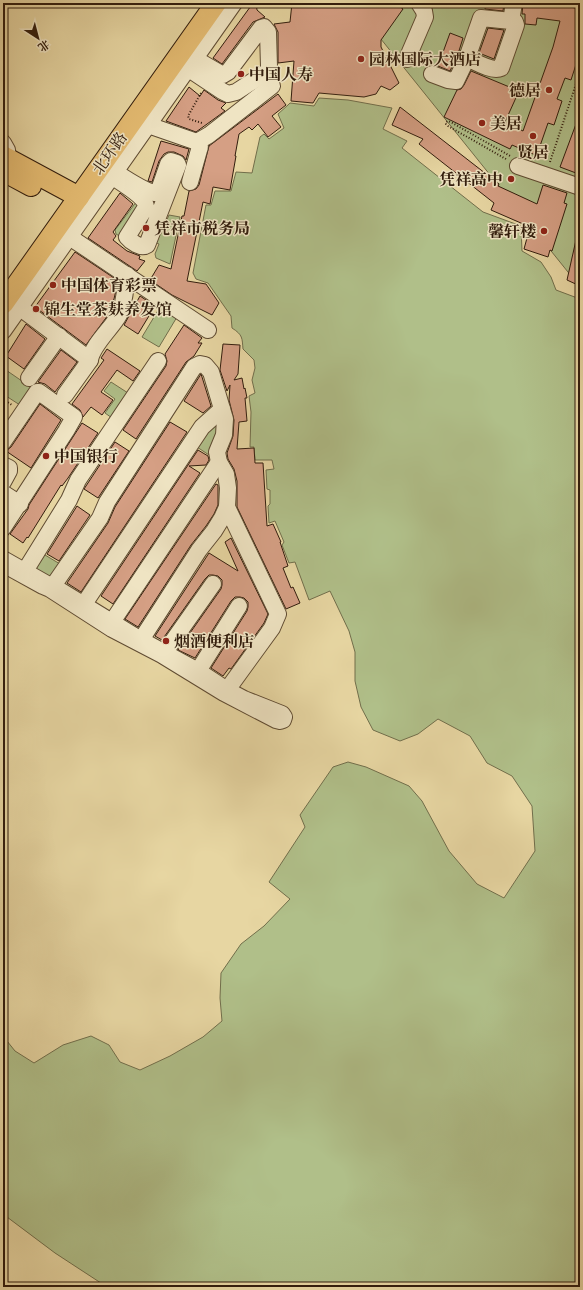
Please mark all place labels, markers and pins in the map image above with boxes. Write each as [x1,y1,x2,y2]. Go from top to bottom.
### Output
place label: 园林国际大酒店 [369,47,481,71]
marker: 园林国际大酒店 [356,54,366,64]
place label: 中国人寿 [249,62,313,86]
marker: 中国人寿 [236,69,246,79]
place label: 德居 [509,78,541,102]
marker: 德居 [544,85,554,95]
place label: 美居 [490,111,522,135]
marker: 美居 [477,118,487,128]
marker: 贤居 [528,131,538,141]
place label: 贤居 [517,140,549,164]
place label: 凭祥高中 [439,167,503,191]
marker: 凭祥高中 [506,174,516,184]
place label: 凭祥市税务局 [154,216,250,240]
place label: 馨轩楼 [488,219,536,243]
marker: 凭祥市税务局 [141,223,151,233]
marker: 馨轩楼 [539,226,549,236]
place label: 中国体育彩票 [61,273,157,297]
marker: 中国体育彩票 [48,280,58,290]
place label: 锦生堂茶麸养发馆 [44,297,172,321]
marker: 锦生堂茶麸养发馆 [31,304,41,314]
place label: 中国银行 [54,444,118,468]
marker: 中国银行 [41,451,51,461]
place label: 烟酒便利店 [174,629,254,653]
marker: 烟酒便利店 [161,636,171,646]

